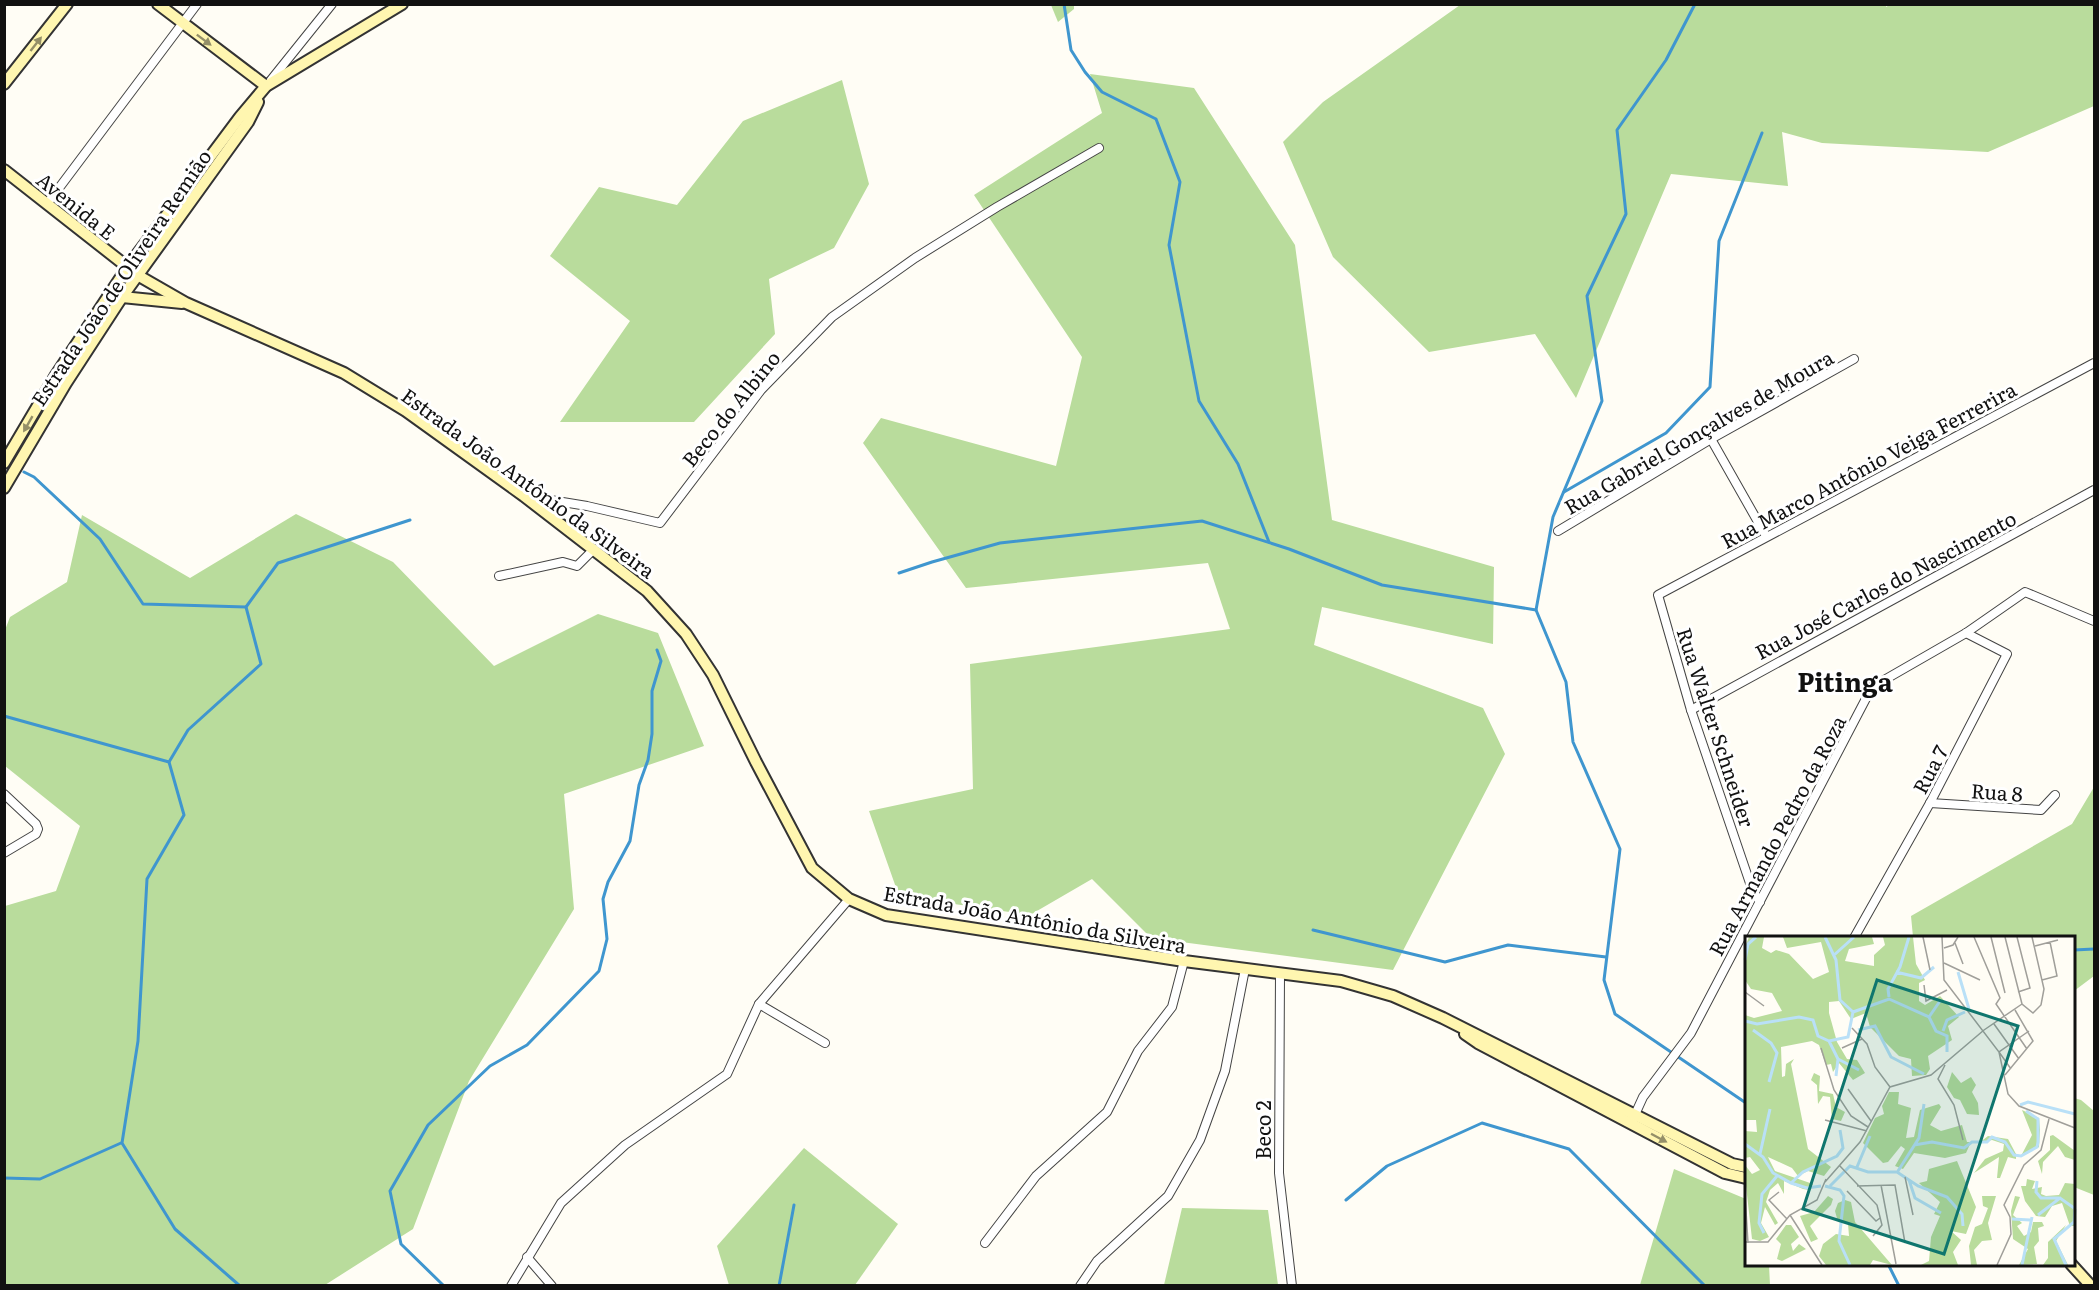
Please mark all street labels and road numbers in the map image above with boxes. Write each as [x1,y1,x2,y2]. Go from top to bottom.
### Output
street label: Estrada João de Oliveira Remião [23,143,217,411]
street label: Avenida E [31,164,123,246]
street label: Rua Gabriel Gonçalves de Moura [1558,341,1838,521]
street label: Beco do Albino [674,343,786,473]
street label: Rua Marco Antônio Veiga Ferrerira [1715,373,2021,555]
street label: Estrada João Antônio da Silveira [396,380,662,585]
street label: Rua José Carlos do Nascimento [1749,502,2021,666]
street label: Rua Walter Schneider [1671,623,1764,831]
street label: Rua Armando Pedro da Roza [1700,709,1852,960]
street label: Rua 7 [1904,739,1954,799]
street label: Rua 8 [1970,774,2024,808]
street label: Estrada João Antônio da Silveira [881,877,1189,959]
street label: Beco 2 [1247,1100,1277,1160]

